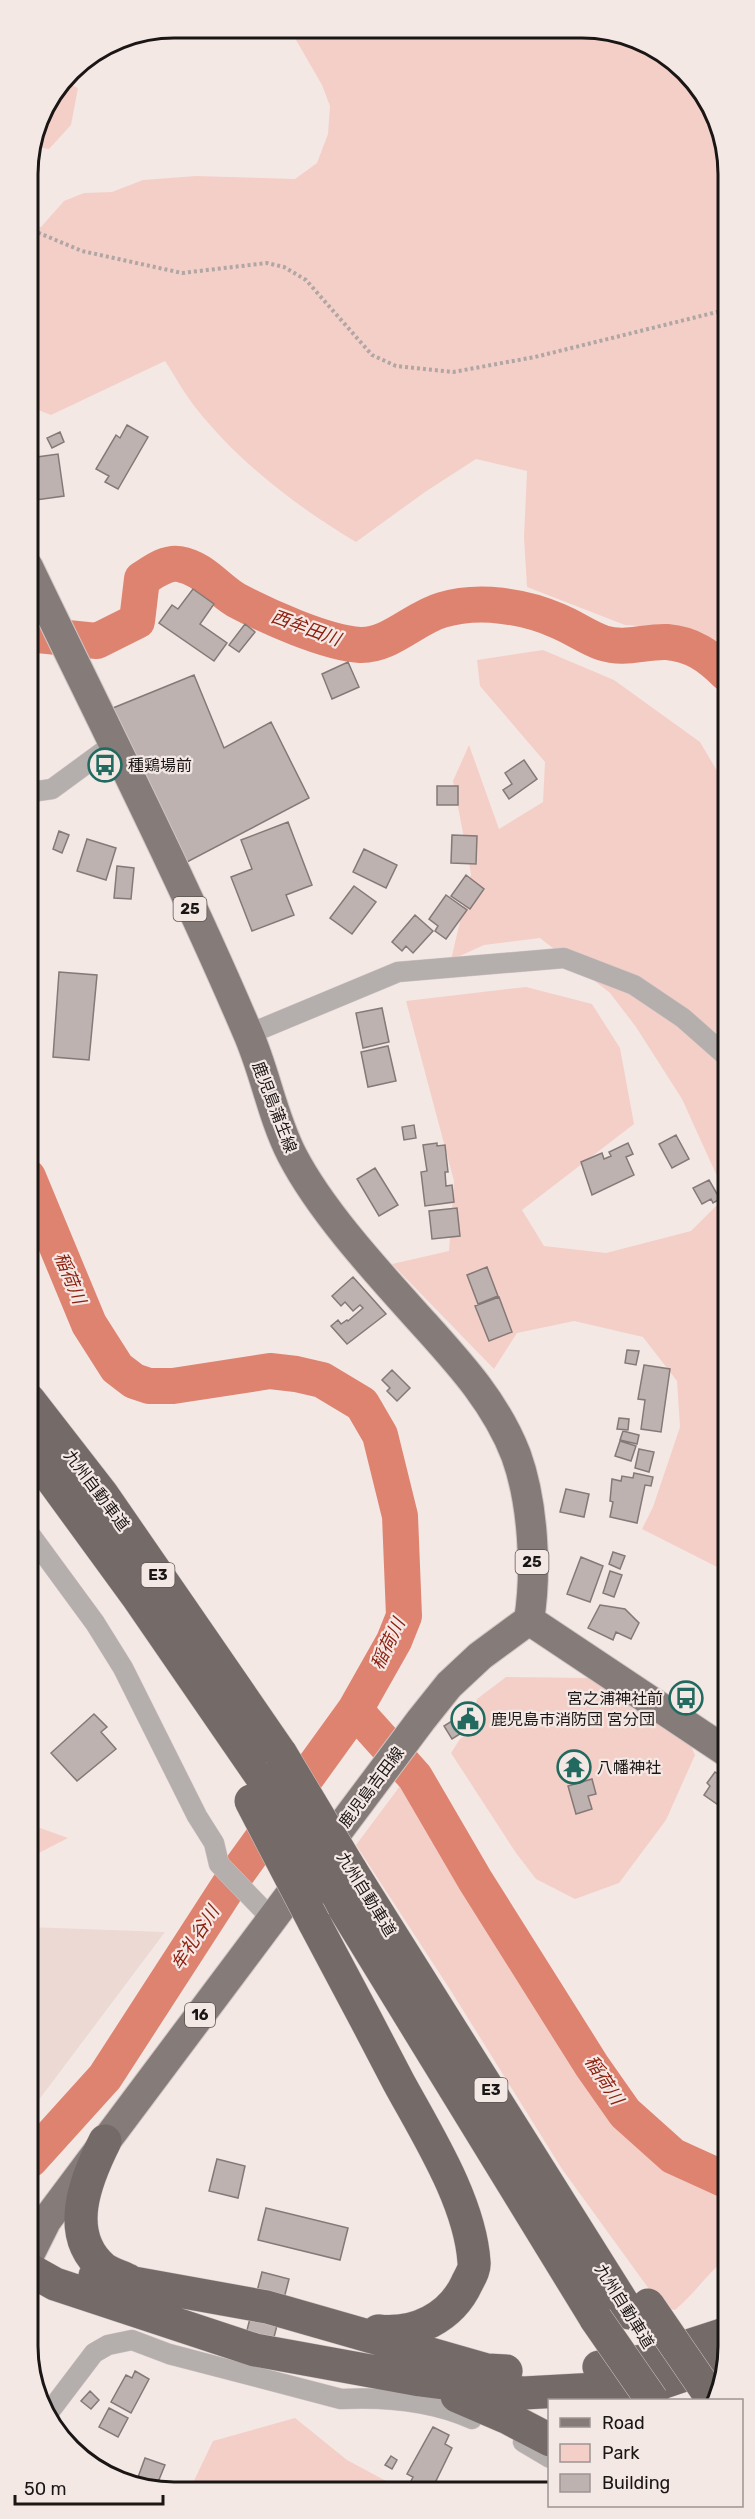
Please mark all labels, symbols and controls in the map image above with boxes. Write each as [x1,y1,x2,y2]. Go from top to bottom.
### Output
water label: 西牟田川 [268,605,345,651]
bus stop icon: 種鶏場前 [87,747,123,783]
place label: 種鶏場前 [128,756,192,775]
road number: 25 [174,897,207,921]
street label: 鹿児島蒲生線 [248,1059,301,1155]
water label: 稲荷川 [50,1249,91,1309]
street label: 九州自動車道 [60,1446,133,1534]
road number: 25 [516,1550,548,1574]
road number: E3 [142,1563,174,1587]
water label: 稲荷川 [366,1613,411,1673]
bus stop icon: 宮之浦神社前 [668,1680,704,1716]
place label: 宮之浦神社前 [567,1689,663,1708]
public building icon: 鹿児島市消防団 宮分団 [450,1701,486,1737]
place label: 鹿児島市消防団 宮分団 [491,1710,655,1729]
street label: 鹿児島吉田線 [335,1743,408,1831]
temple icon: 八幡神社 [556,1749,592,1785]
place label: 八幡神社 [597,1758,661,1777]
street label: 九州自動車道 [333,1849,400,1940]
water label: 牟礼谷川 [166,1900,225,1974]
road number: 16 [185,2003,215,2027]
water label: 稲荷川 [580,2051,629,2110]
road number: E3 [474,2078,508,2102]
street label: 九州自動車道 [591,2261,658,2352]
legend [548,2399,743,2507]
text: Road [602,2412,645,2434]
text: Park [602,2442,640,2464]
scale bar [15,2468,164,2506]
text: Building [602,2472,670,2494]
text: 50 m [24,2478,67,2500]

